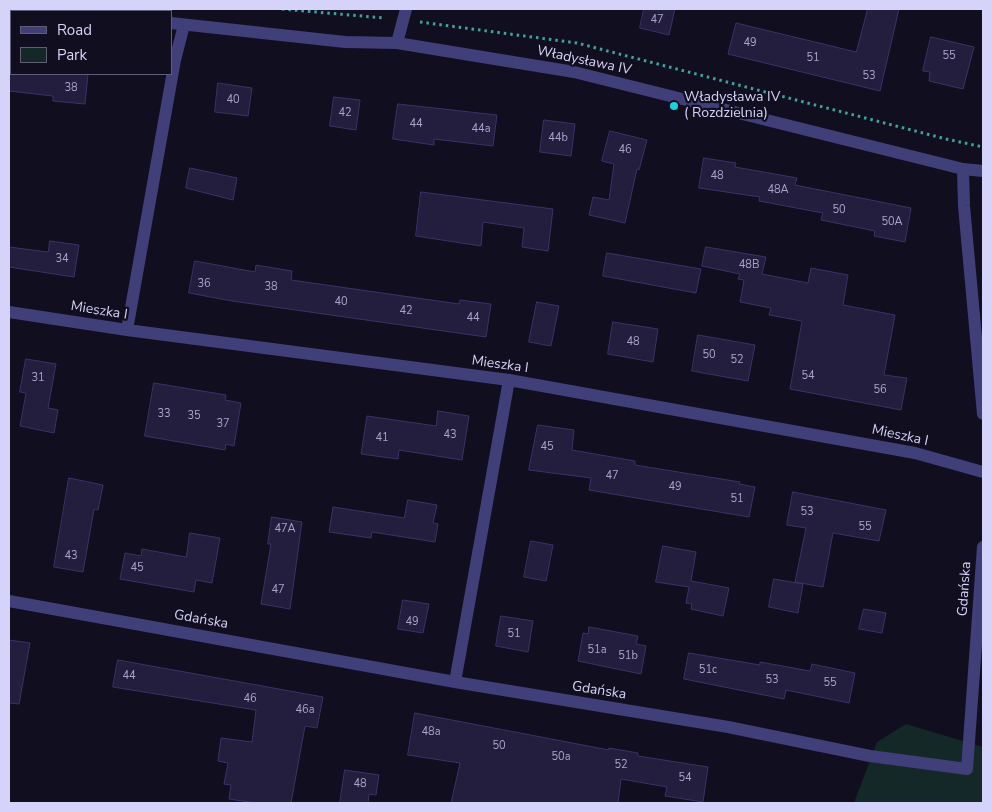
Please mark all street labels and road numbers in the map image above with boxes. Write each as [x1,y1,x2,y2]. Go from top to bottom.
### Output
street label: Władysława IV [535,43,633,79]
street label: Mieszka I [69,298,129,324]
street label: Mieszka I [470,353,530,377]
street label: Mieszka I [870,422,930,450]
street label: Gdańska [955,561,975,617]
street label: Gdańska [173,607,229,633]
street label: Gdańska [571,678,627,704]

